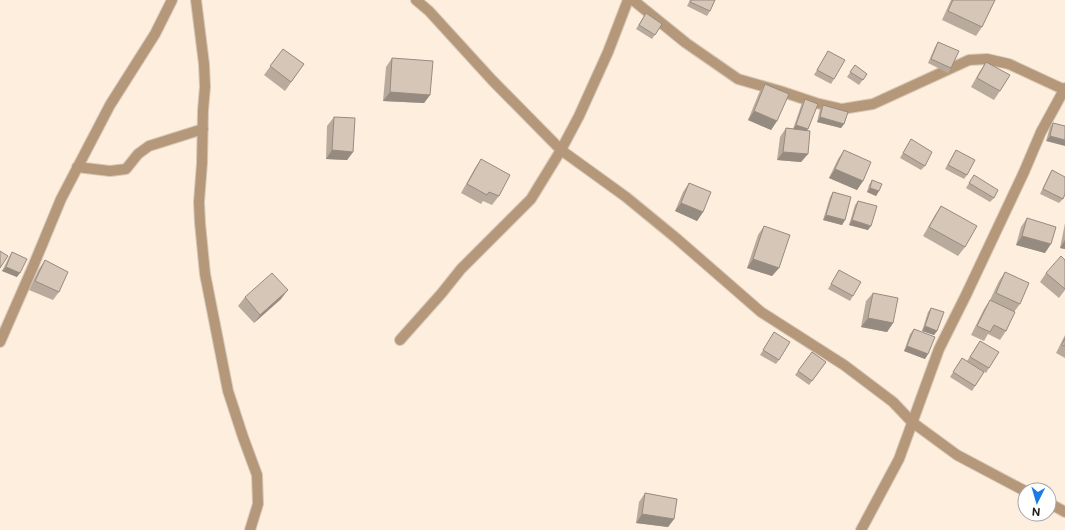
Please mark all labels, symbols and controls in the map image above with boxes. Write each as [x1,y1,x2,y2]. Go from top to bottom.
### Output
north arrow [1017,482,1057,522]
text: N [1031,506,1041,518]

